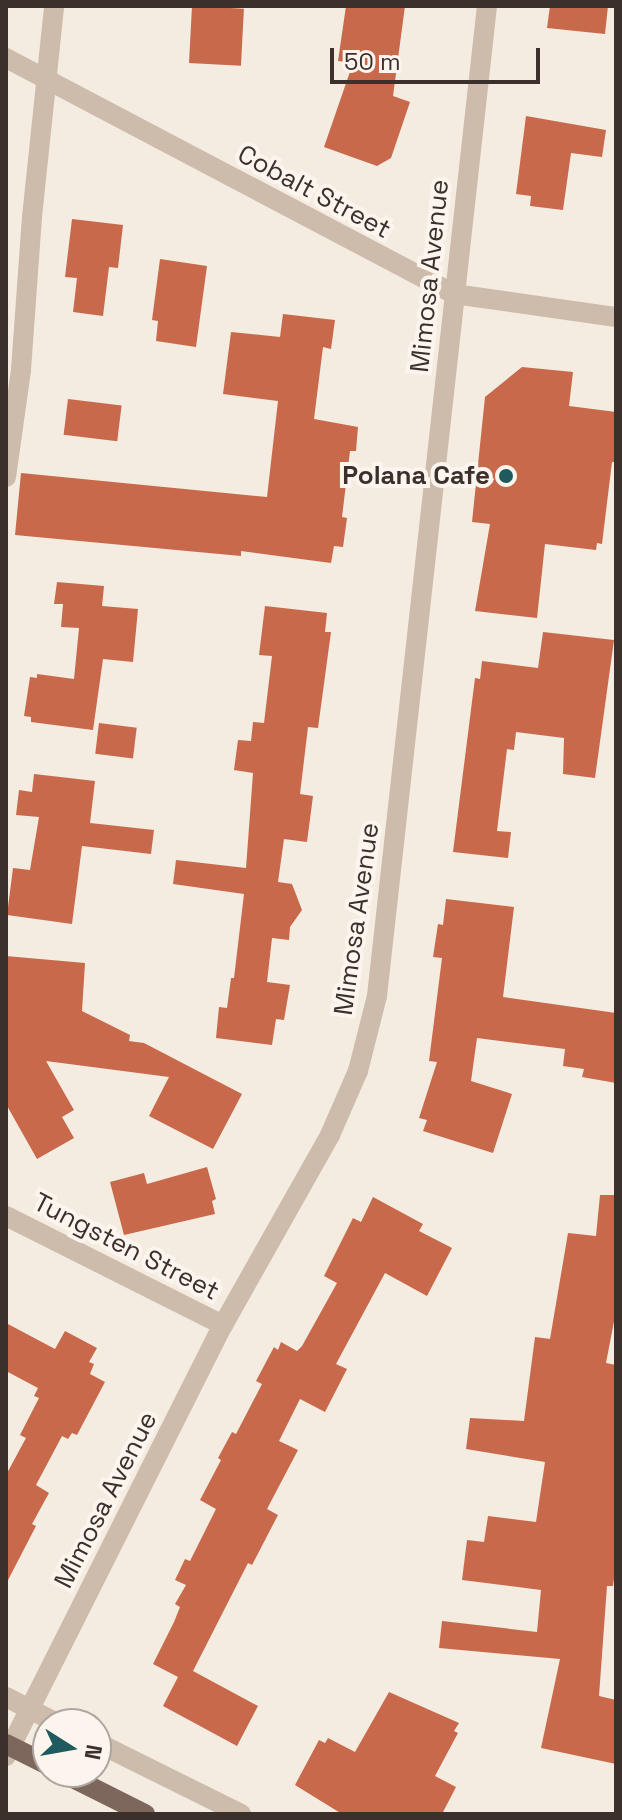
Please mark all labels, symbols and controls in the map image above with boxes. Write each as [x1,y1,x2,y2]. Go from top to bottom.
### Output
scale bar [334,32,544,82]
text: 50 m [344,46,401,77]
street label: Cobalt Street [232,139,396,245]
street label: Mimosa Avenue [404,178,456,374]
place label: Polana Cafe [342,460,490,492]
marker: Polana Cafe [497,467,515,485]
street label: Mimosa Avenue [328,821,386,1017]
street label: Tungsten Street [28,1187,224,1307]
street label: Mimosa Avenue [48,1406,164,1594]
north arrow [32,1708,112,1788]
text: N [78,1742,109,1762]

